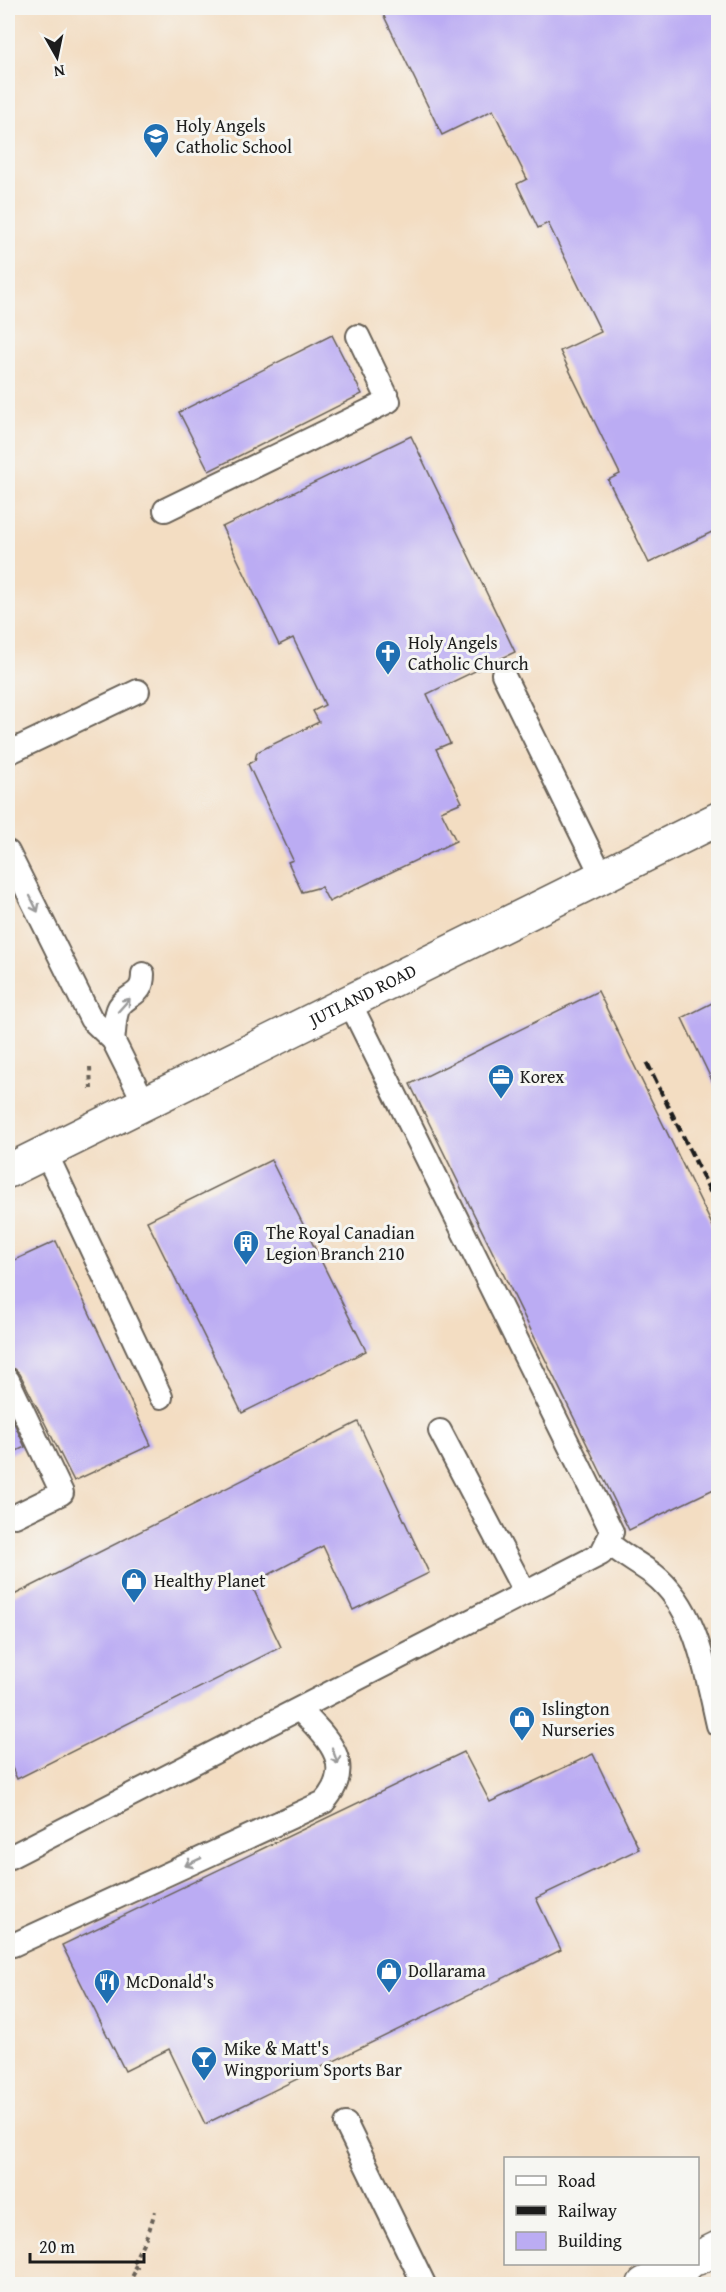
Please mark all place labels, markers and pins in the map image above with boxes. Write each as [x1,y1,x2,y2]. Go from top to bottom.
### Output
place label: Holy Angels Catholic School [176,112,292,160]
school or university icon: Holy Angels Catholic School [141,121,171,159]
place label: Holy Angels Catholic Church [408,629,529,677]
church icon: Holy Angels Catholic Church [373,638,403,676]
office icon: Korex [486,1062,516,1100]
place label: Korex [520,1063,565,1090]
place label: The Royal Canadian Legion Branch 210 [266,1219,415,1267]
building icon: The Royal Canadian Legion Branch 210 [231,1228,261,1266]
shop icon: Healthy Planet [119,1566,149,1604]
place label: Healthy Planet [154,1567,266,1594]
place label: Islington Nurseries [542,1695,615,1743]
shop icon: Islington Nurseries [507,1704,537,1742]
shop icon: Dollarama [374,1956,404,1994]
place label: Dollarama [408,1957,486,1984]
restaurant icon: McDonald's [92,1967,122,2005]
place label: McDonald's [126,1968,214,1995]
place label: Mike & Matt's Wingporium Sports Bar [224,2035,402,2083]
bar icon: Mike & Matt's Wingporium Sports Bar [189,2044,219,2082]

